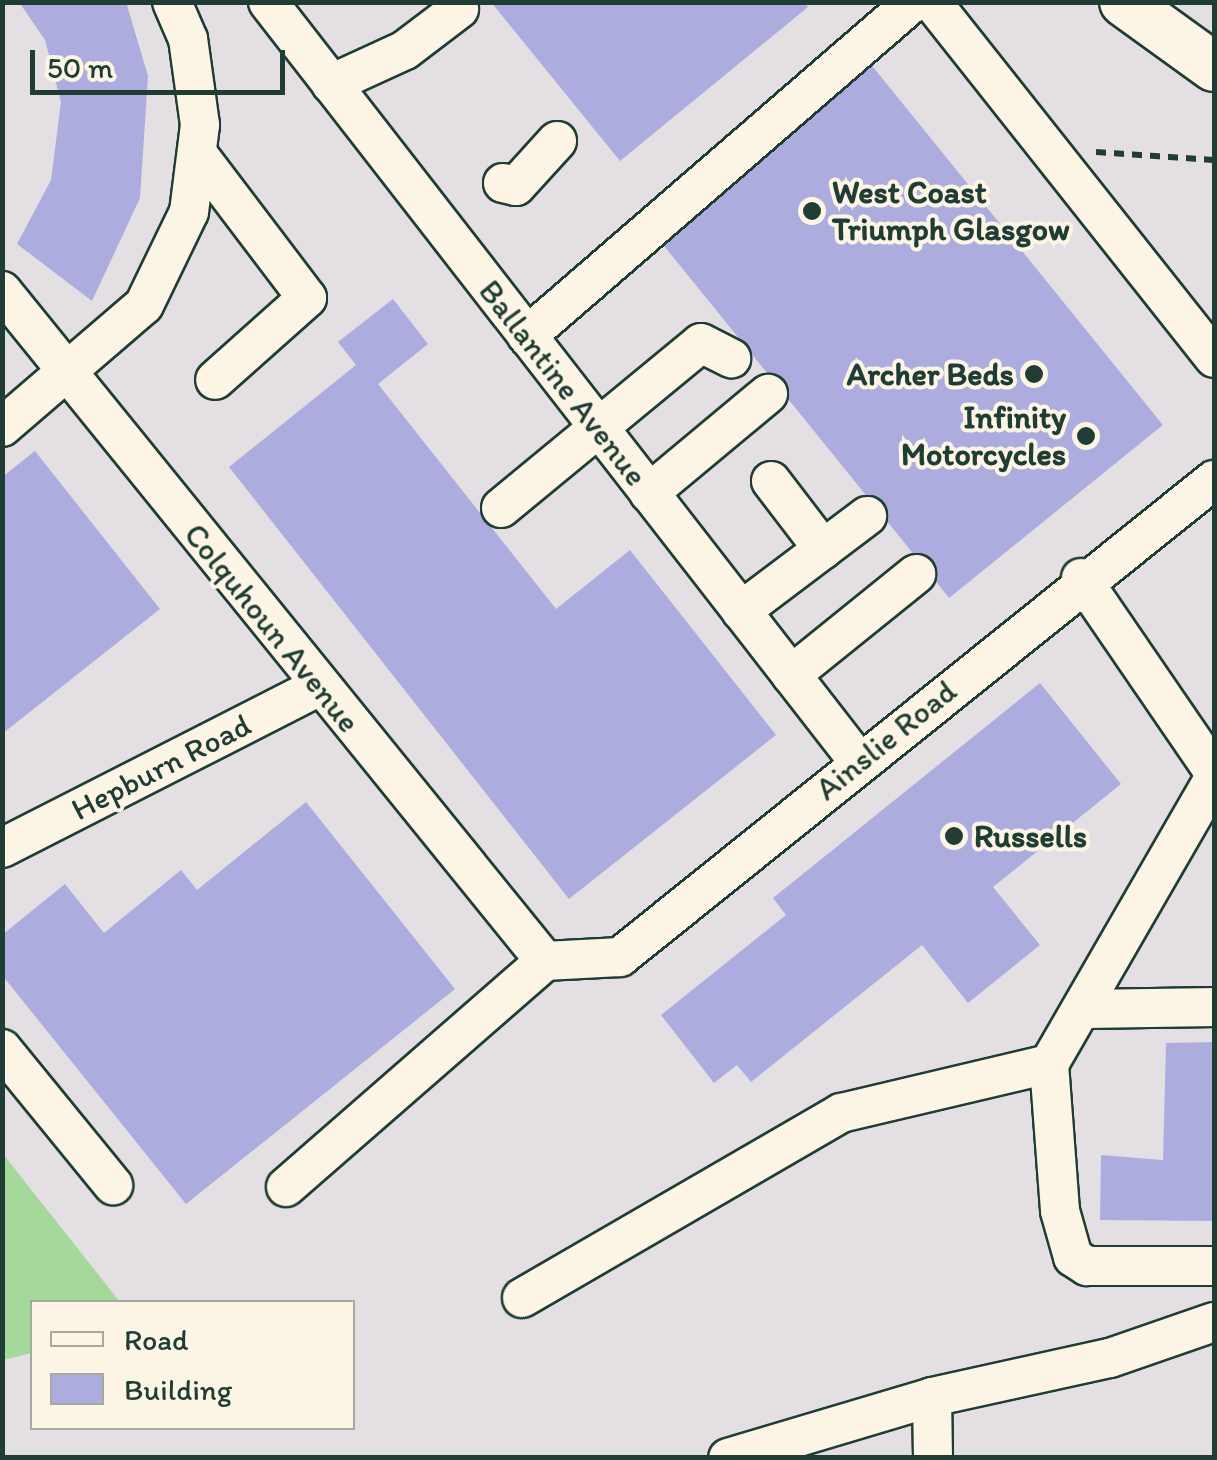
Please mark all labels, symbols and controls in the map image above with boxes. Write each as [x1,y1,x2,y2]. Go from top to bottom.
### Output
scale bar [35,30,290,92]
text: 50 m [47,49,113,86]
place label: West Coast Triumph Glasgow [832,174,1070,249]
marker: West Coast Triumph Glasgow [801,200,823,222]
street label: Ballantine Avenue [471,273,655,493]
place label: Archer Beds [846,355,1014,393]
marker: Archer Beds [1023,363,1045,385]
place label: Infinity Motorcycles [901,399,1066,474]
marker: Infinity Motorcycles [1075,425,1097,447]
street label: Colquhoun Avenue [176,516,368,740]
street label: Ainslie Road [808,672,964,808]
street label: Hepburn Road [65,706,257,828]
place label: Russells [974,817,1087,855]
marker: Russells [943,825,965,847]
legend [30,1300,355,1430]
text: Road [124,1321,189,1358]
text: Building [124,1371,232,1408]

